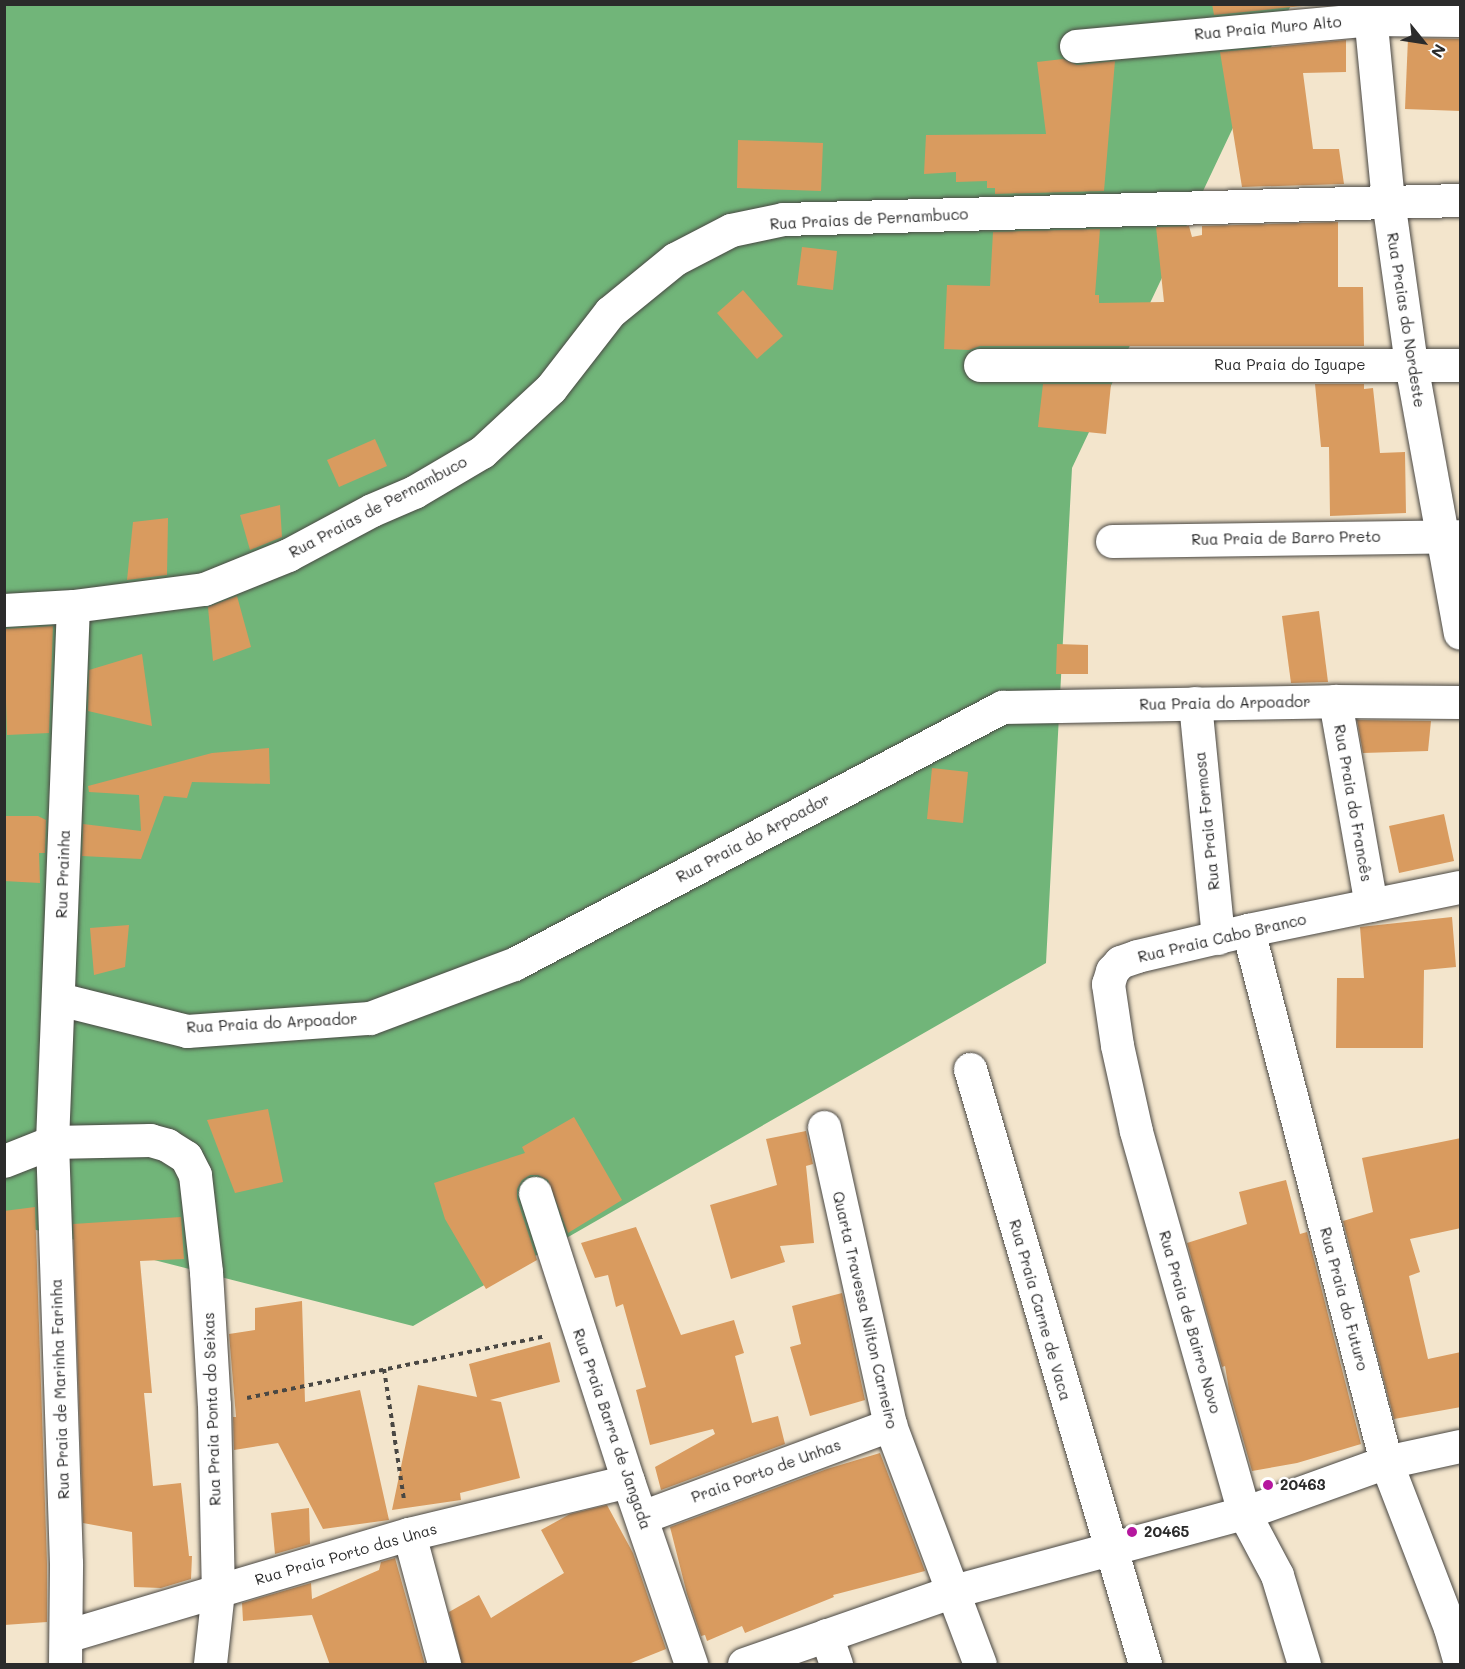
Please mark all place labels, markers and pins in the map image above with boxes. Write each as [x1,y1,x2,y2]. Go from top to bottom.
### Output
place label: 20463 [1280,1476,1326,1494]
marker: 20463 [1261,1478,1275,1492]
place label: 20465 [1144,1523,1189,1541]
marker: 20465 [1125,1525,1139,1539]

